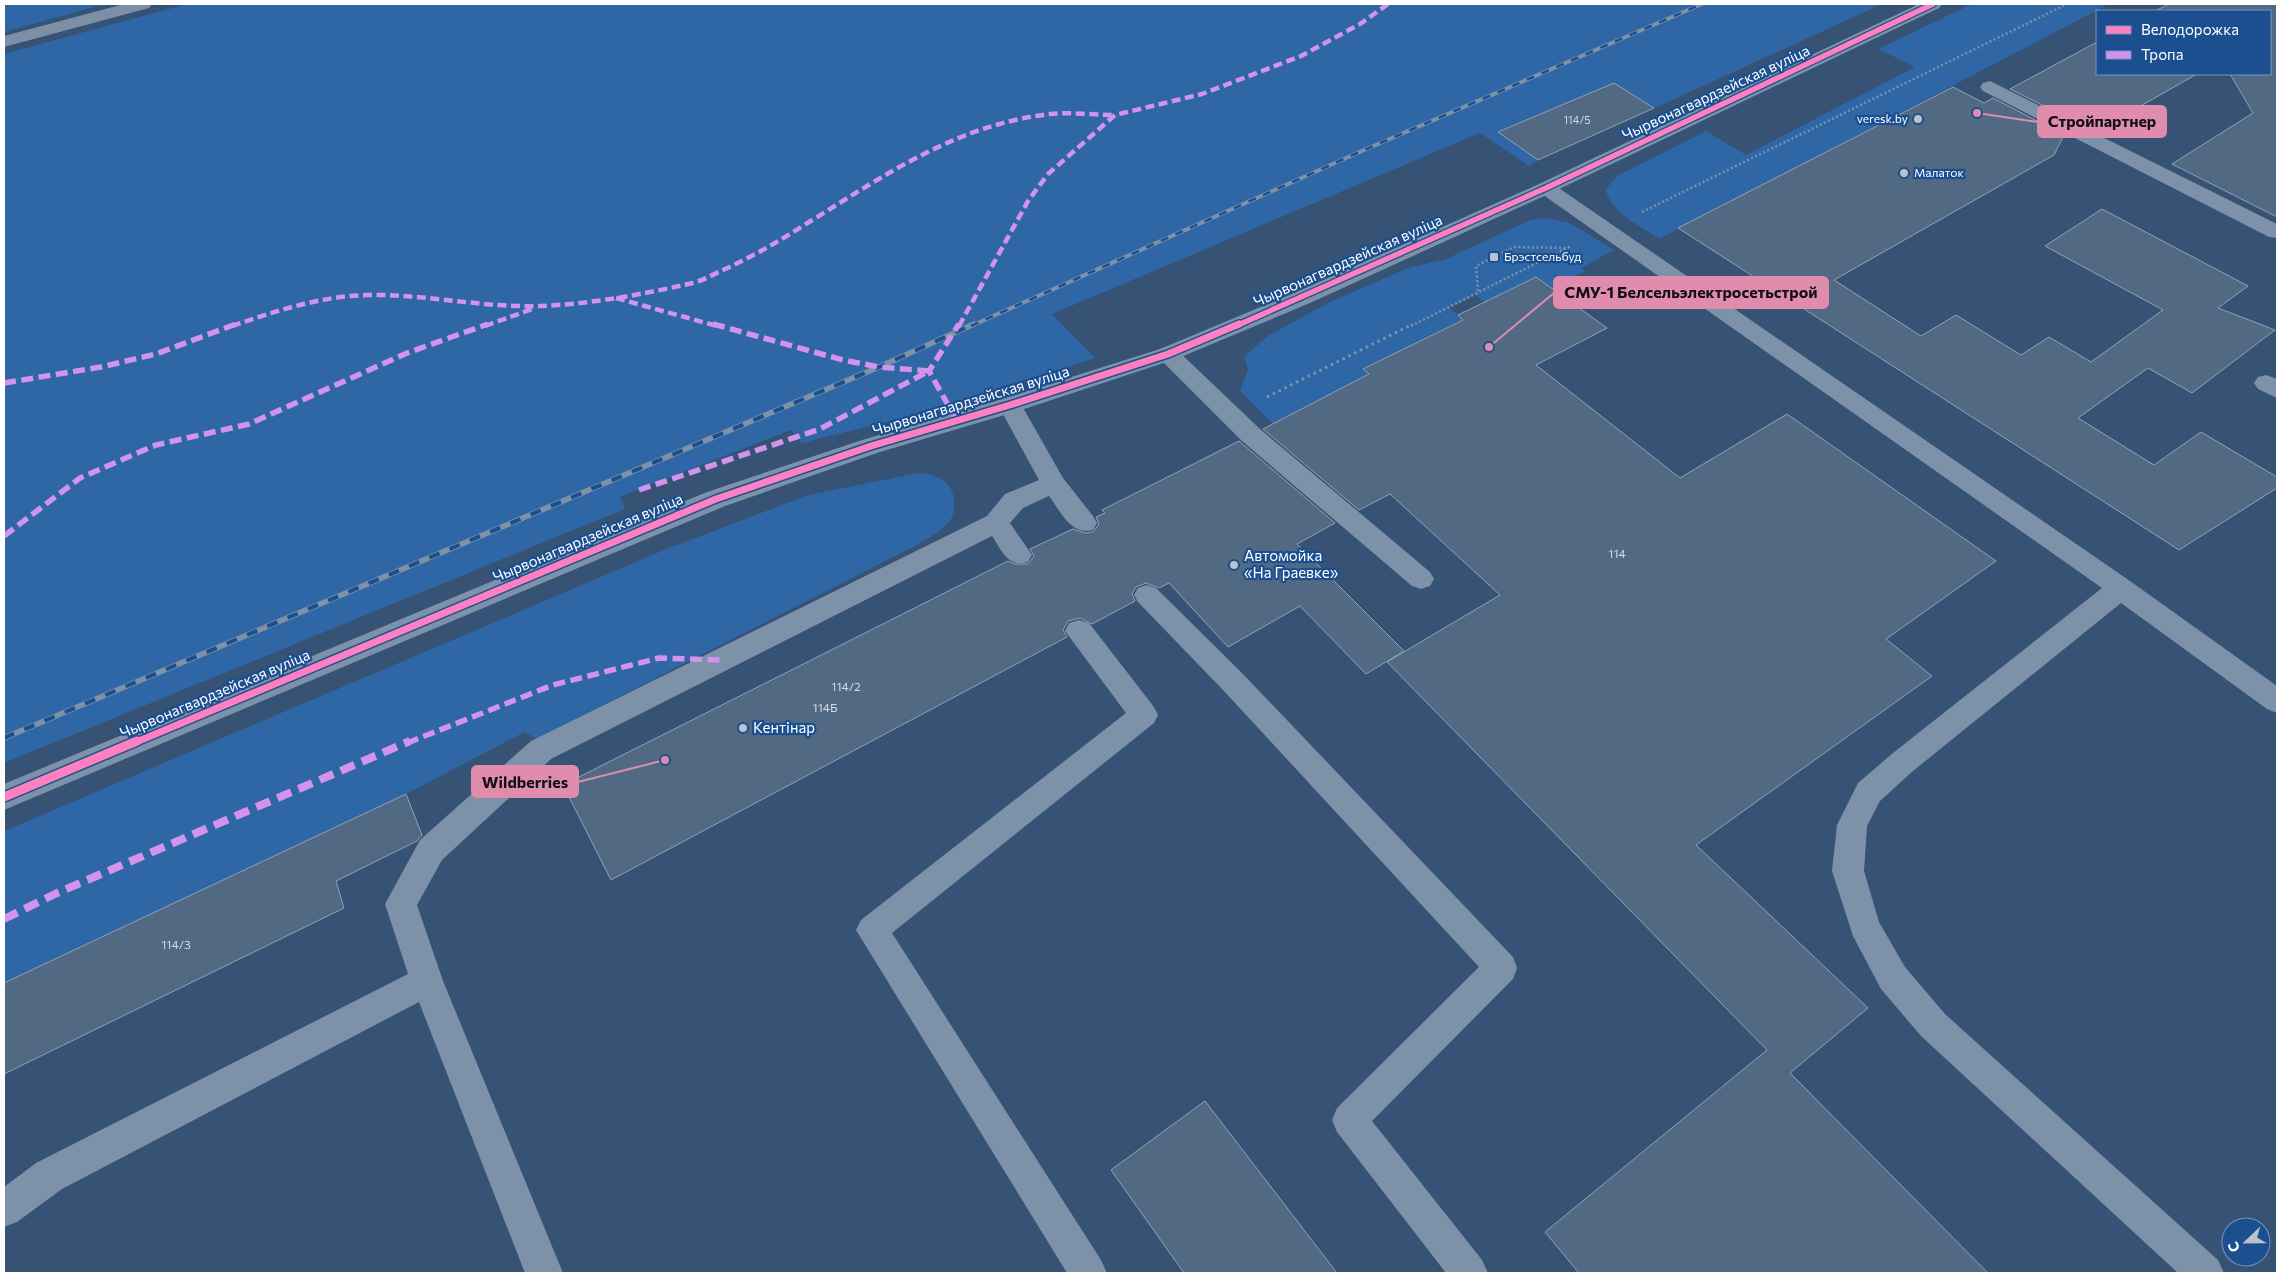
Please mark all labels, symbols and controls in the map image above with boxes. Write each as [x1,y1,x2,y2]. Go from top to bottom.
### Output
legend [2096,10,2271,75]
text: Велодорожка [2141,20,2239,38]
street label: Чырвонагвардзейская вуліца [1619,41,1812,144]
text: Тропа [2141,45,2183,63]
callout: Стройпартнер [2038,106,2166,137]
place label: veresk.by [1857,111,1908,125]
text: Стройпартнер [2048,111,2156,130]
house number: 114/5 [1563,113,1591,126]
marker: veresk.by [1912,113,1924,125]
place label: Малаток [1914,165,1964,179]
marker: Малаток [1898,167,1910,179]
street label: Чырвонагвардзейская вуліца [1250,210,1445,310]
place label: Брэстсельбуд [1504,249,1581,263]
marker: Брэстсельбуд [1488,251,1500,263]
callout: СМУ-1 Белсельэлектросетьстрой [1554,277,1828,308]
text: СМУ-1 Белсельэлектросетьстрой [1564,282,1818,301]
street label: Чырвонагвардзейская вуліца [870,361,1071,439]
street label: Чырвонагвардзейская вуліца [490,489,685,585]
place label: Автомойка «На Граевке» [1244,546,1339,581]
house number: 114 [1608,546,1626,560]
marker: Автомойка «На Граевке» [1228,559,1240,571]
street label: Чырвонагвардзейская вуліца [117,645,312,741]
house number: 114/2 [831,679,861,693]
house number: 114Б [813,700,838,714]
place label: Кентінар [753,718,815,736]
marker: Кентінар [737,722,749,734]
callout: Wildberries [472,766,578,797]
text: Wildberries [482,772,568,791]
house number: 114/3 [161,937,191,951]
north arrow [2221,1217,2271,1267]
text: С [2224,1239,2243,1255]

